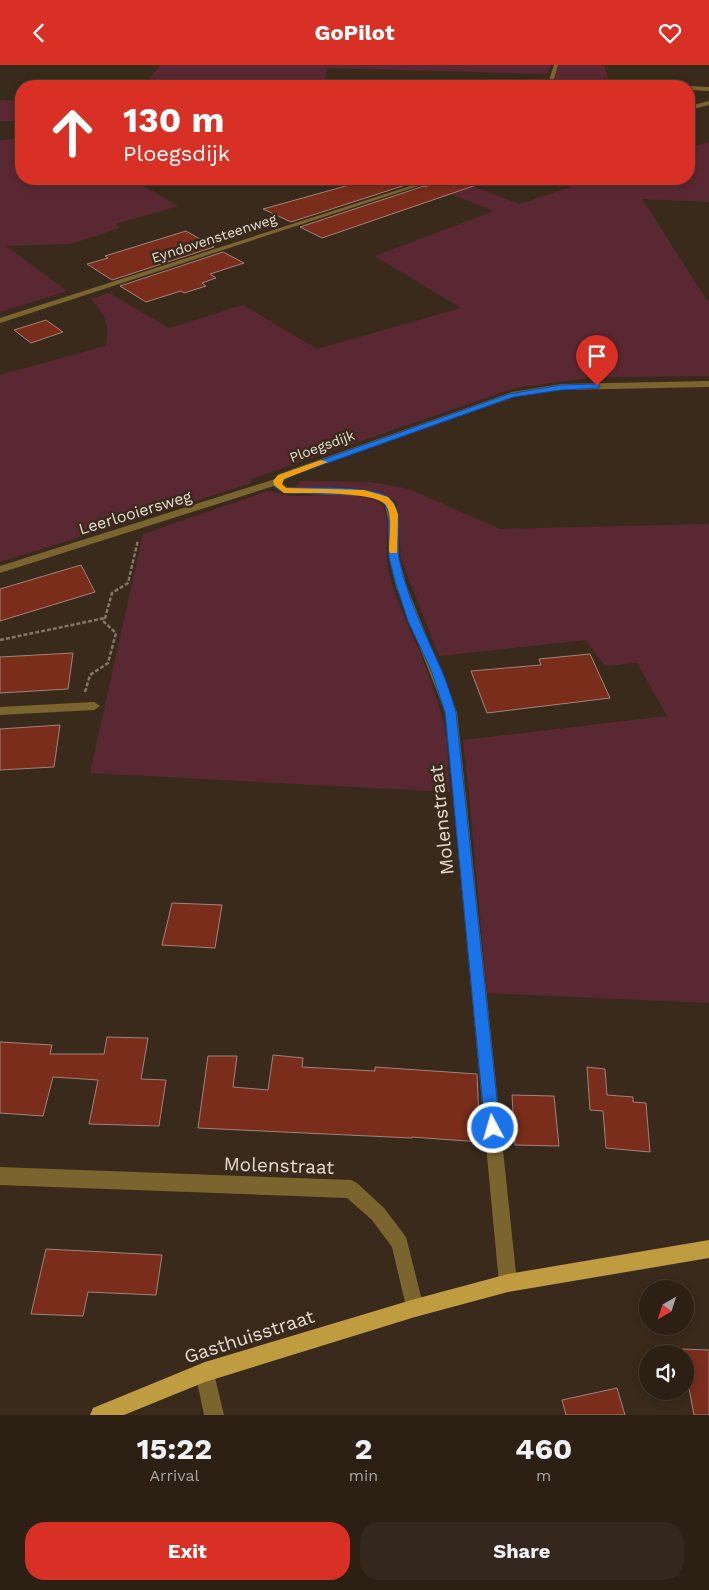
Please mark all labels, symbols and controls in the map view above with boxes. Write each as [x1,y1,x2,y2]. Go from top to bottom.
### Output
icon: back [25,19,53,47]
icon: heart [656,19,684,47]
text: GoPilot [314,20,395,45]
text: 130 m [123,99,224,141]
icon: ahead [40,100,105,165]
text: Ploegsdijk [123,141,230,166]
street label: Eyndovensteenweg [149,210,279,266]
pin [576,335,618,386]
icon: arrive [583,342,611,370]
street label: Ploegsdijk [287,427,357,465]
street label: Leerlooiersweg [76,486,194,539]
street label: Molenstraat [424,764,459,876]
position arrow [466,1101,518,1153]
street label: Molenstraat [223,1152,335,1179]
north arrow [639,1280,694,1335]
map controls [639,1280,694,1400]
street label: Gasthuisstraat [181,1305,317,1368]
button: sound [639,1345,694,1400]
text: 15:22 [137,1431,212,1466]
text: 2 [355,1431,372,1466]
text: 460 [515,1431,572,1466]
text: Arrival [149,1466,199,1485]
text: min [349,1466,378,1485]
text: m [536,1466,551,1485]
button: Exit [25,1522,350,1580]
button: Share [360,1522,684,1580]

